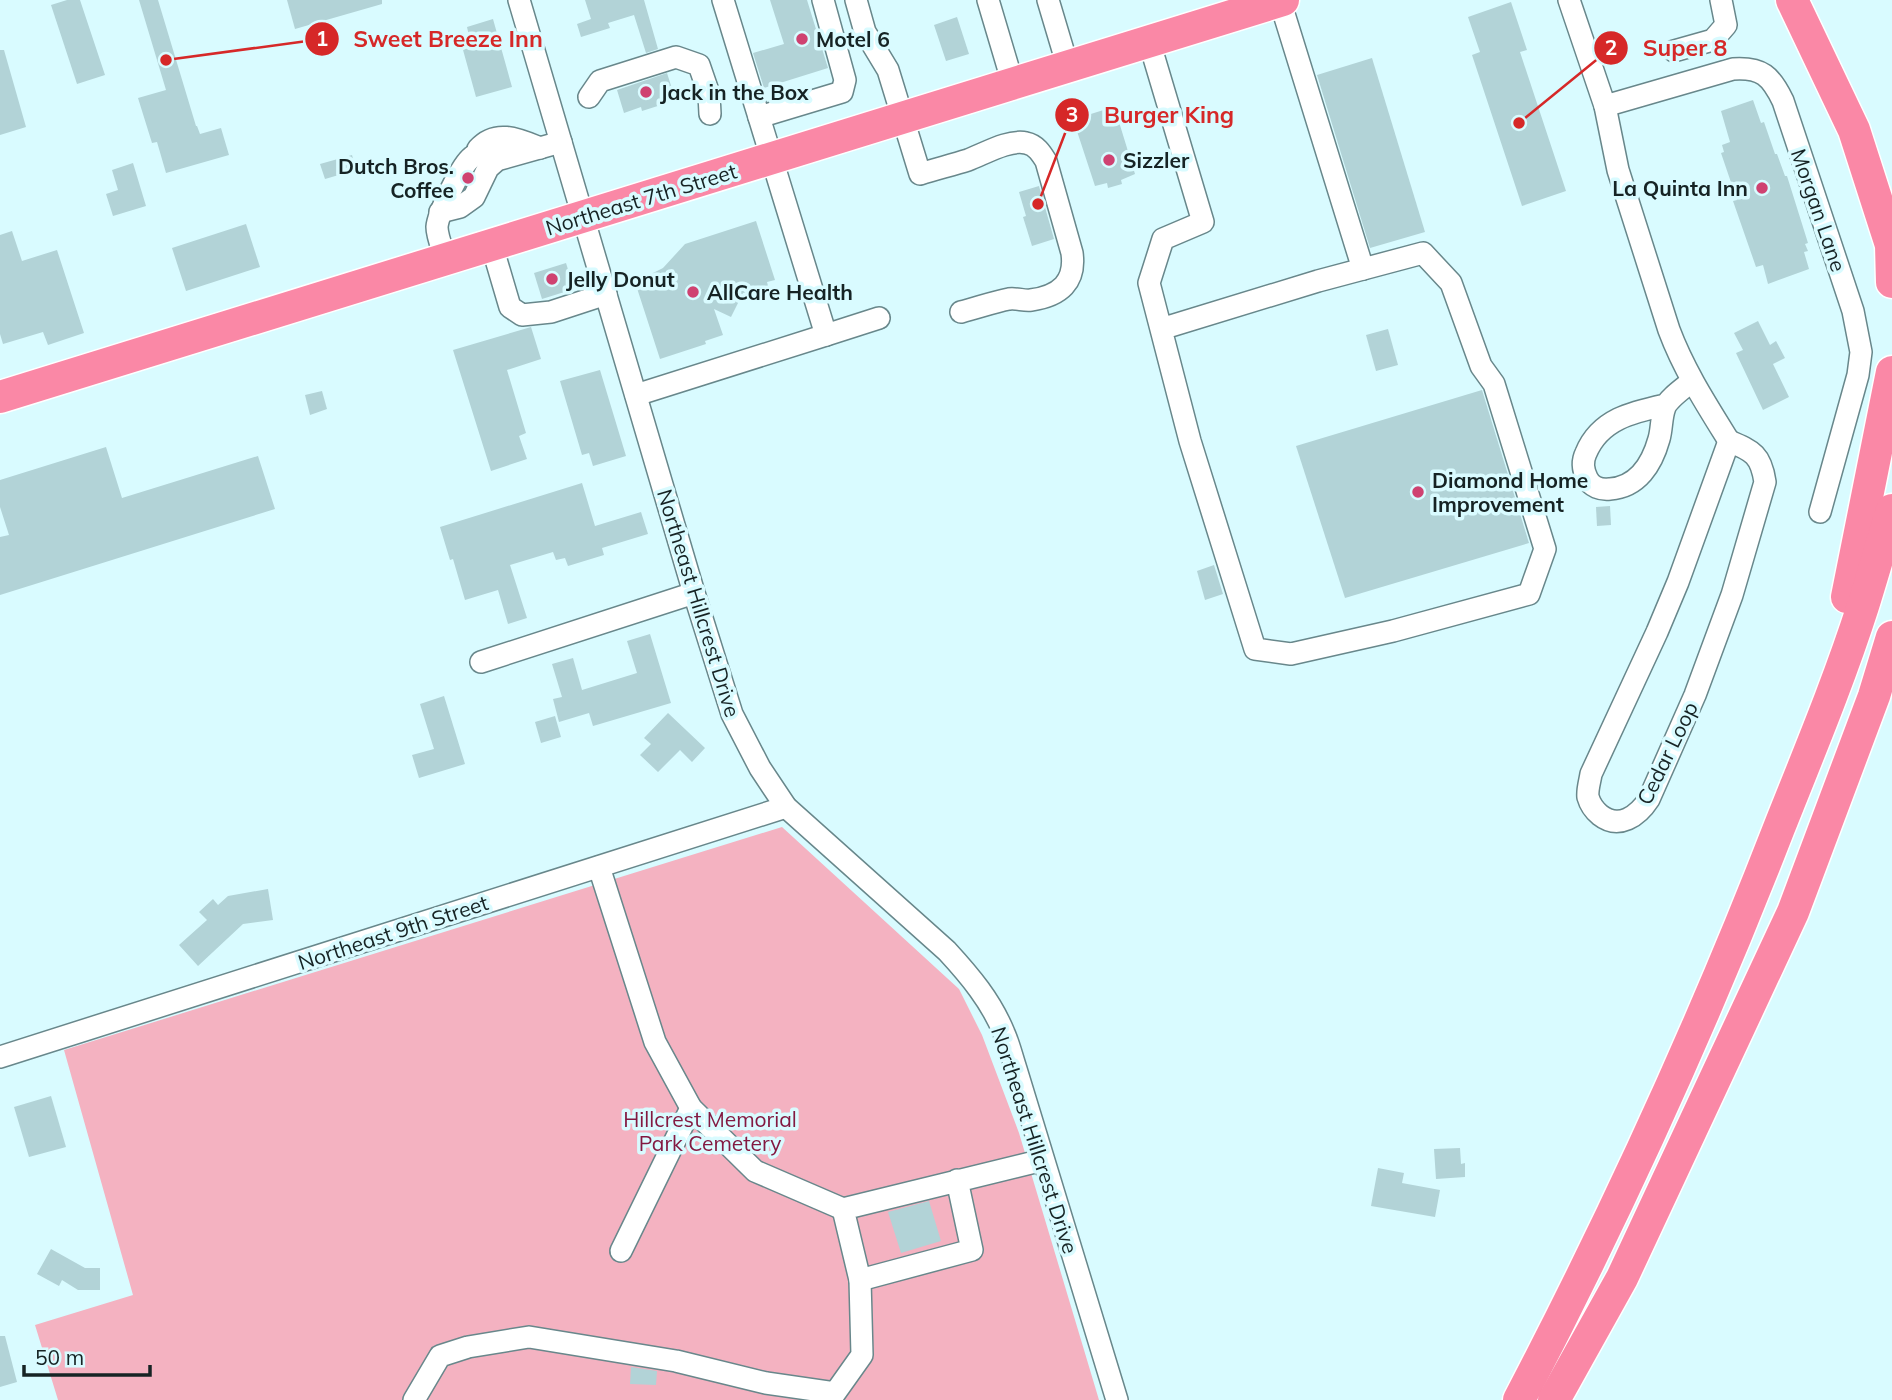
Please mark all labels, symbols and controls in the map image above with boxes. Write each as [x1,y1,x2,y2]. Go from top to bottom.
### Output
callout: Sweet Breeze Inn [304,17,557,61]
text: Sweet Breeze Inn [353,24,543,53]
text: 1 [316,25,328,51]
place label: Motel 6 [816,26,890,52]
callout: Super 8 [1594,26,1741,70]
marker: Motel 6 [794,31,810,47]
text: Super 8 [1643,33,1727,62]
text: 2 [1605,34,1617,60]
place label: Jack in the Box [660,79,809,105]
marker: Jack in the Box [638,84,654,100]
callout: Burger King [1055,93,1248,137]
text: Burger King [1104,100,1234,129]
text: 3 [1066,101,1078,127]
street label: Morgan Lane [1786,145,1852,275]
place label: Sizzler [1123,147,1190,173]
marker: Sizzler [1101,152,1117,168]
place label: Dutch Bros. Coffee [338,153,454,203]
street label: Northeast 7th Street [542,158,740,240]
marker: Dutch Bros. Coffee [460,170,476,186]
place label: La Quinta Inn [1612,175,1748,201]
marker: La Quinta Inn [1754,180,1770,196]
place label: Jelly Donut [566,266,675,292]
marker: Jelly Donut [544,271,560,287]
place label: AllCare Health [707,279,853,305]
marker: AllCare Health [685,284,701,300]
place label: Diamond Home Improvement [1432,467,1588,517]
marker: Diamond Home Improvement [1410,484,1426,500]
street label: Northeast Hillcrest Drive [652,486,746,720]
street label: Cedar Loop [1631,697,1703,809]
street label: Northeast 9th Street [295,889,491,975]
street label: Northeast Hillcrest Drive [986,1023,1084,1257]
park label: Hillcrest Memorial Park Cemetery [623,1106,797,1156]
scale bar [24,1334,150,1378]
text: 50 m [35,1344,84,1370]

